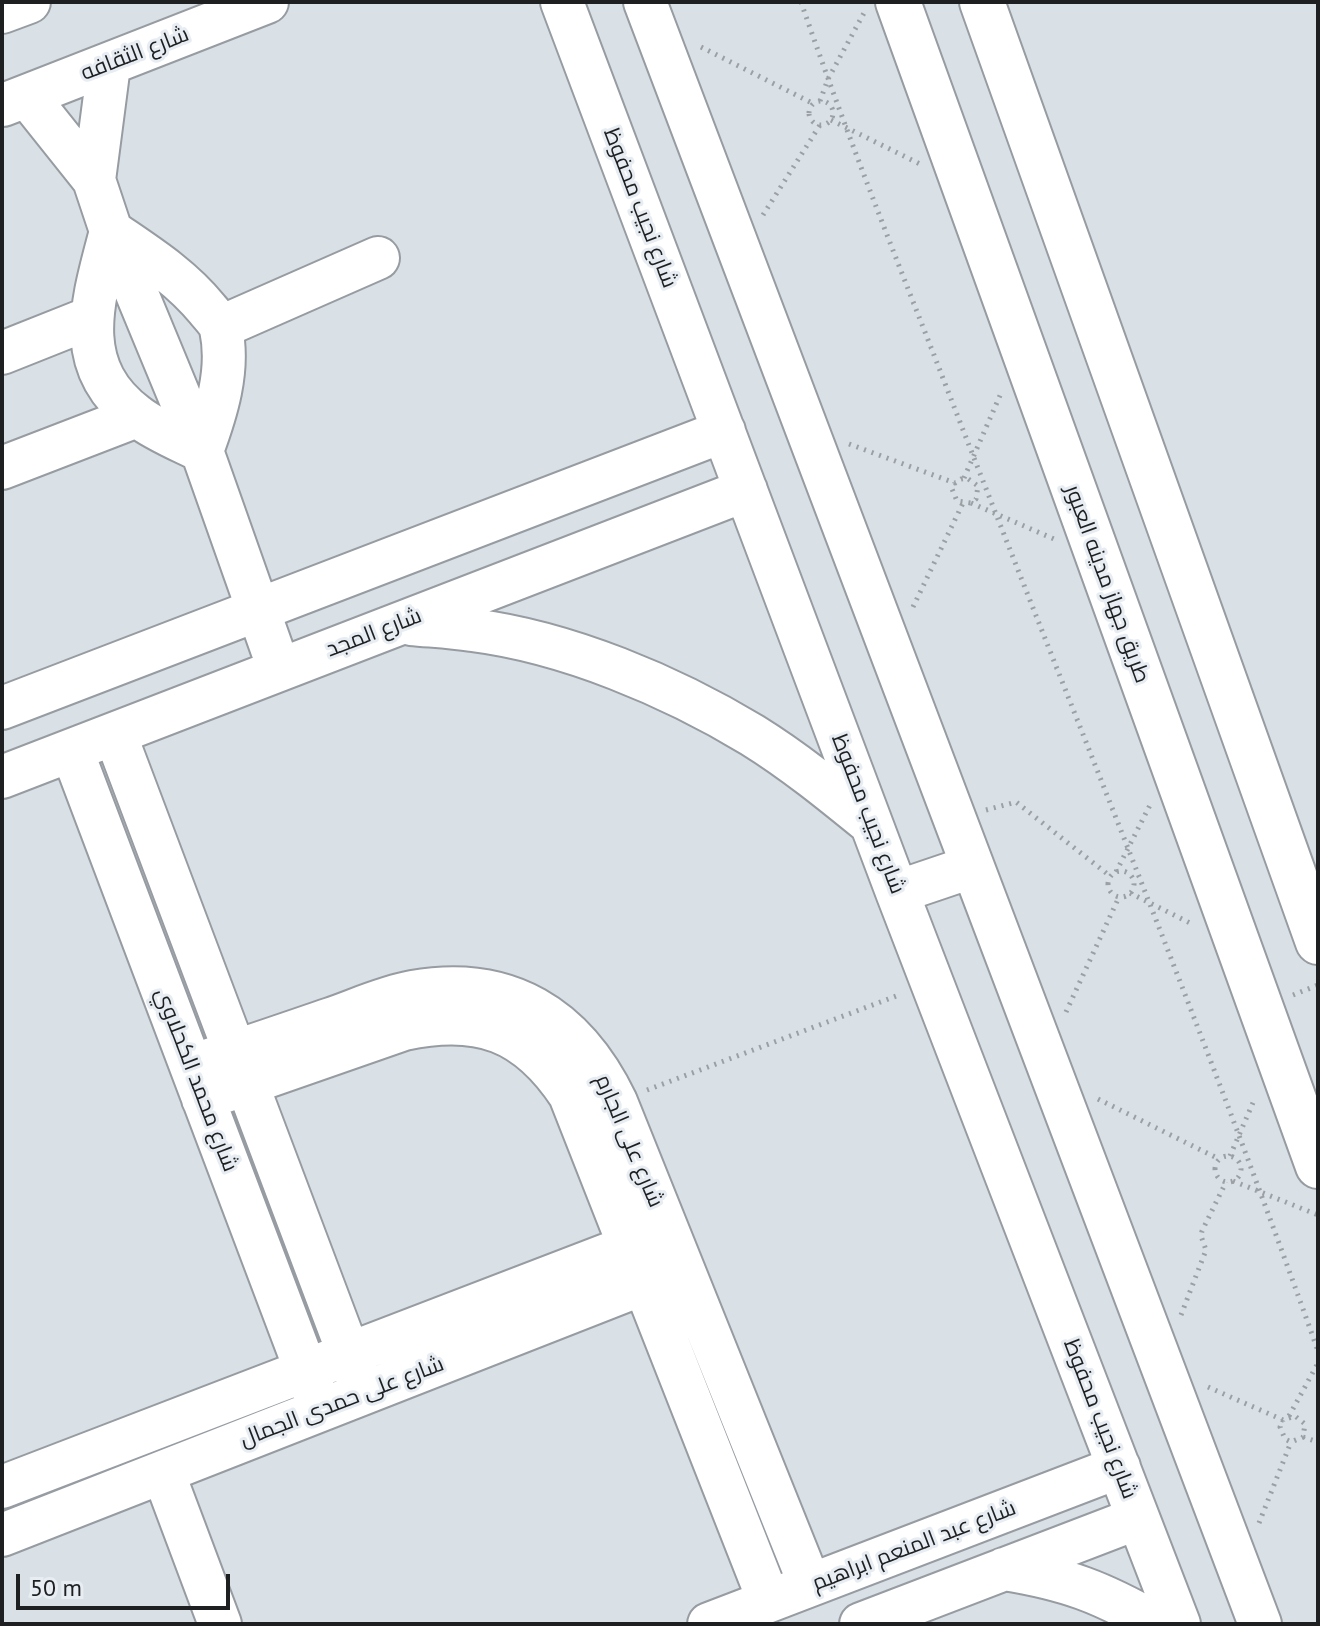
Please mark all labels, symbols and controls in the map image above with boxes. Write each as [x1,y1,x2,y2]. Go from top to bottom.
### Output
street label: شارع الثقافه [77,21,193,87]
street label: شارع نجيب محفوظ [597,124,683,292]
street label: طريق جهاز مدينه العبور [1059,481,1155,687]
street label: شارع المجد [322,603,426,663]
street label: شارع نجيب محفوظ [825,730,911,898]
street label: شارع محمد الكحلاوي [149,984,243,1176]
street label: شارع على الجارم [589,1071,669,1211]
street label: شارع نجيب محفوظ [1057,1335,1143,1503]
street label: شارع على حمدى الجمال [236,1351,448,1453]
street label: شارع عبد المنعم ابراهيم [808,1495,1020,1597]
scale bar [20,1558,234,1608]
text: 50 m [30,1572,82,1603]

